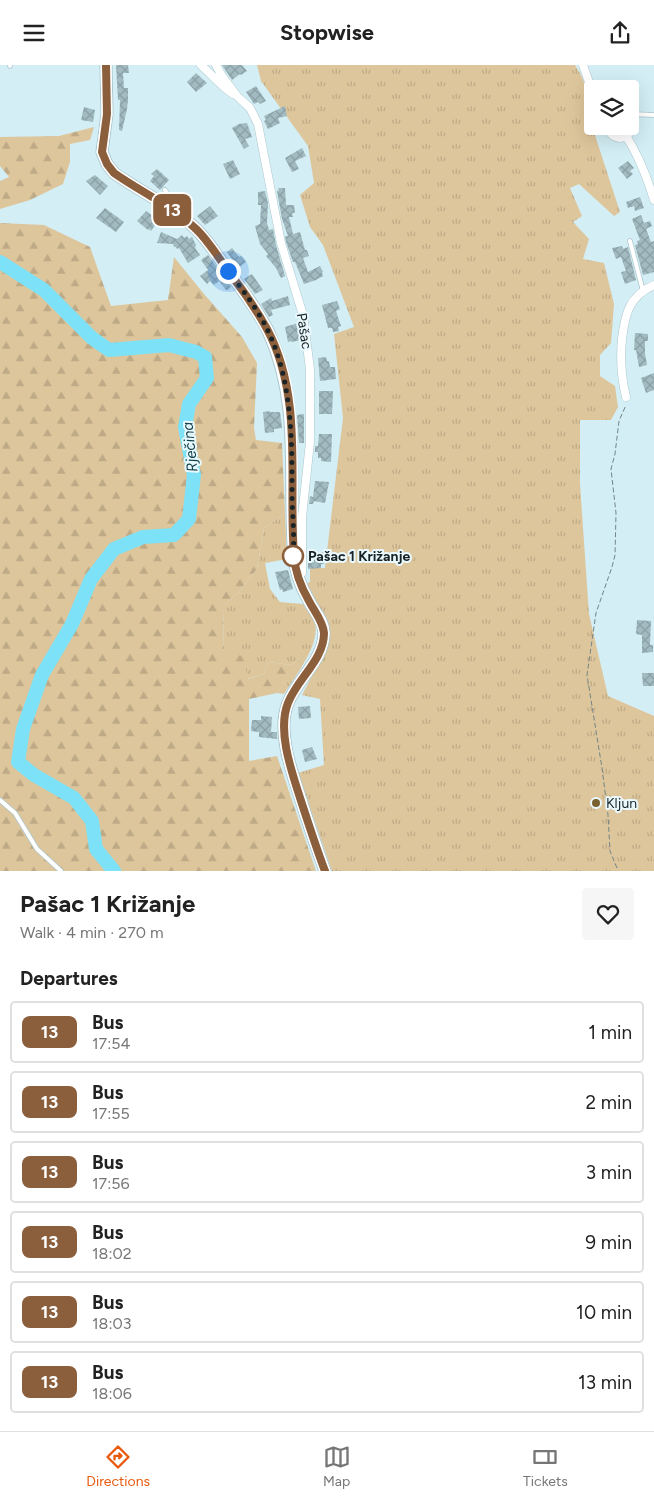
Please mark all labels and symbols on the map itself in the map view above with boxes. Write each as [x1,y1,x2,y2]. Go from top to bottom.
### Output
line badge: 13 [150,194,194,226]
your location [216,259,241,284]
street label: Pašac [293,312,315,351]
water label: Rječina [178,421,202,473]
marker: Pašac 1 Križanje [282,545,304,567]
place label: Pašac 1 Križanje [308,548,411,565]
place label: Kljun [606,795,637,812]
marker: Kljun [590,797,602,809]

